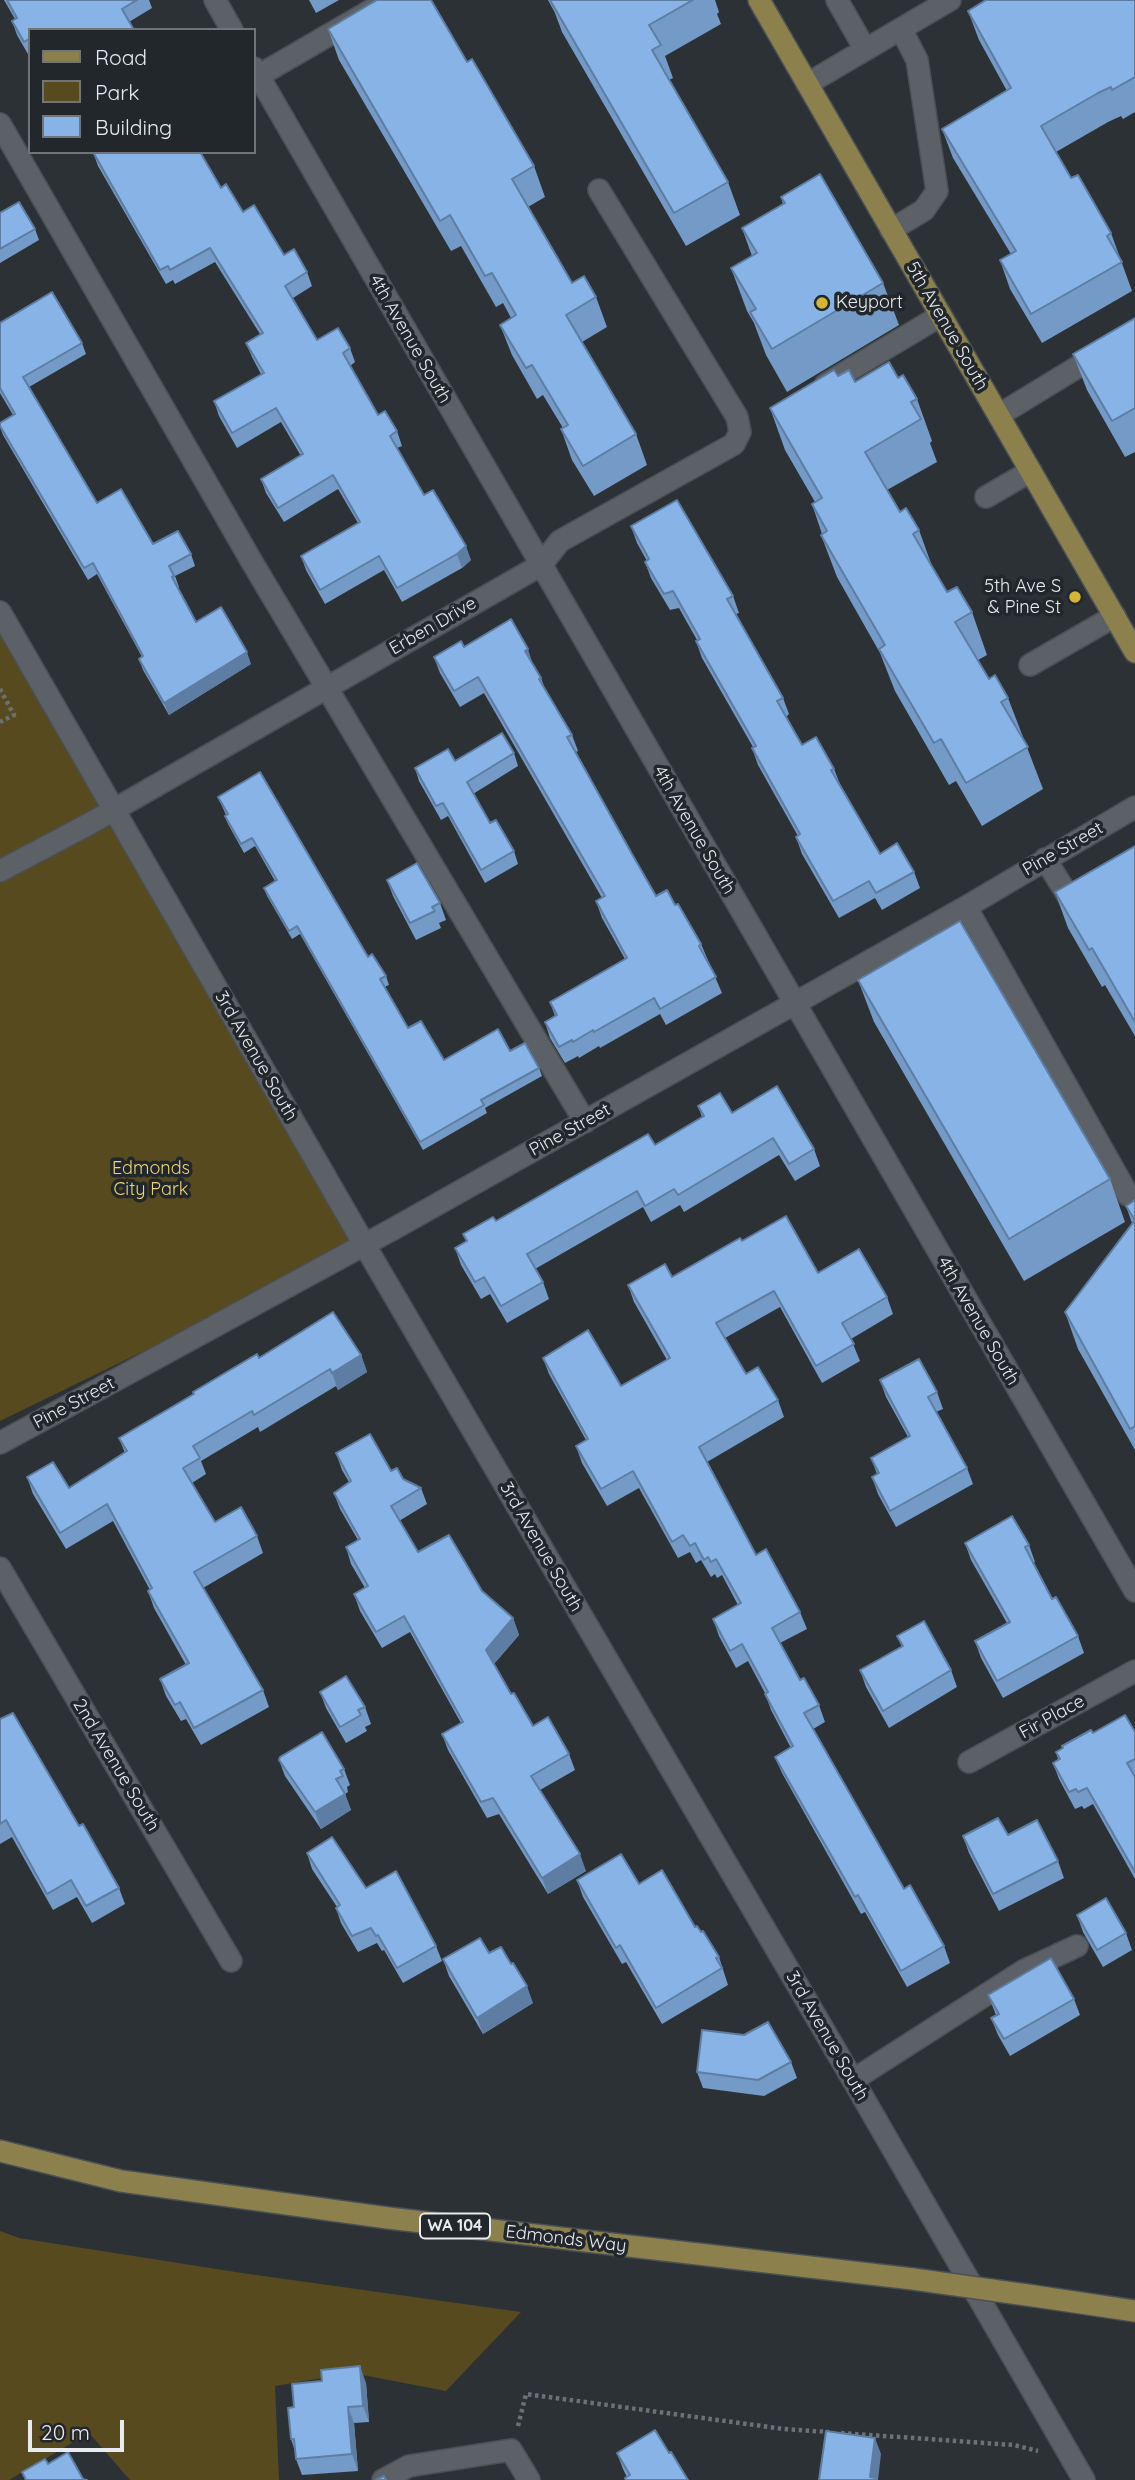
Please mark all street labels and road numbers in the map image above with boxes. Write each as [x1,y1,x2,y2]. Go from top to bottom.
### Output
street label: 5th Avenue South [901,258,993,394]
street label: 4th Avenue South [364,271,456,407]
street label: Erben Drive [386,592,480,660]
street label: 4th Avenue South [648,762,740,898]
street label: Pine Street [1019,817,1107,881]
street label: 3rd Avenue South [210,987,302,1125]
street label: Pine Street [526,1099,614,1161]
street label: 4th Avenue South [932,1253,1024,1389]
street label: Pine Street [30,1373,118,1433]
street label: 3rd Avenue South [495,1478,587,1616]
street label: Fir Place [1016,1690,1088,1744]
street label: 2nd Avenue South [68,1695,164,1835]
street label: 3rd Avenue South [781,1967,873,2105]
road number: WA 104 [420,2214,490,2238]
street label: Edmonds Way [504,2221,628,2257]

